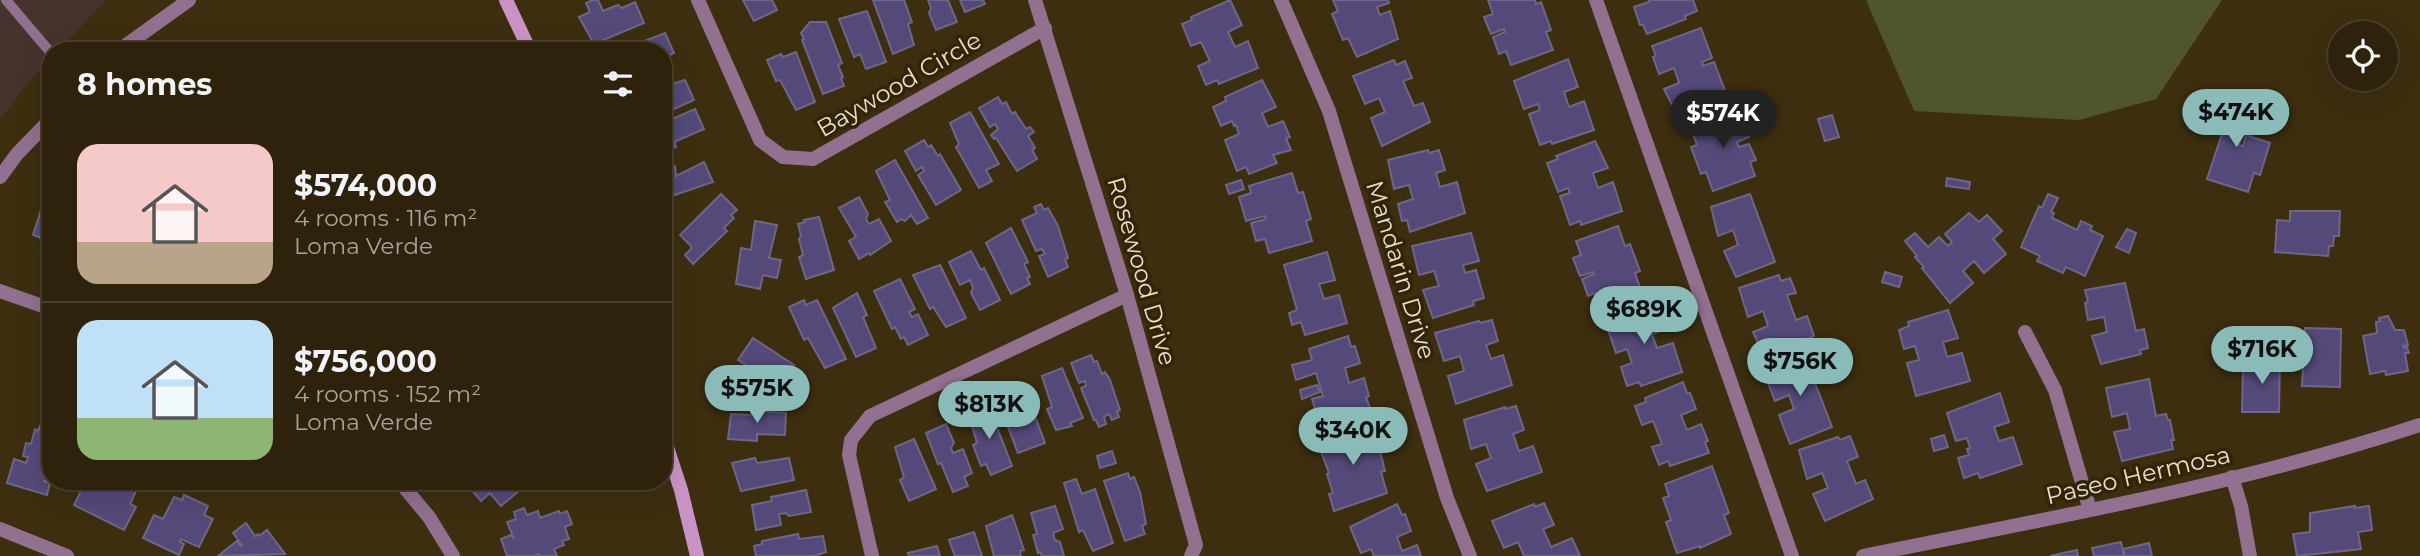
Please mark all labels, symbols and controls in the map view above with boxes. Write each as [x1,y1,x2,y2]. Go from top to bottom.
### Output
map controls [2328,21,2398,91]
button: locate [2328,21,2398,91]
street label: Baywood Circle [812,25,986,143]
icon: filters [599,65,637,103]
text: 8 homes [77,66,212,103]
pin: $574K [1674,90,1772,150]
pin: $474K [2187,90,2285,149]
text: $474K [2198,98,2274,126]
text: $574K [1686,99,1760,127]
text: $574,000 [294,167,437,204]
icon: home [133,172,217,256]
street label: Rosewood Drive [1101,173,1183,369]
street label: Mandarin Drive [1360,177,1442,363]
text: 4 rooms · 116 m² [294,204,477,232]
text: Loma Verde [294,232,433,260]
pin: $689K [1595,286,1693,346]
text: $689K [1606,295,1682,323]
pin: $716K [2213,326,2311,386]
text: $716K [2227,335,2297,363]
pin: $756K [1751,338,1849,398]
text: $756,000 [294,343,437,380]
text: $756K [1763,347,1837,375]
icon: home [133,348,217,432]
pin: $575K [708,366,806,425]
text: $575K [721,374,793,402]
text: 4 rooms · 152 m² [294,380,481,408]
pin: $813K [940,382,1038,441]
text: $813K [954,390,1024,418]
pin: $340K [1304,407,1402,467]
text: Loma Verde [294,408,433,436]
text: $340K [1315,416,1391,444]
street label: Paseo Hermosa [2043,440,2233,510]

